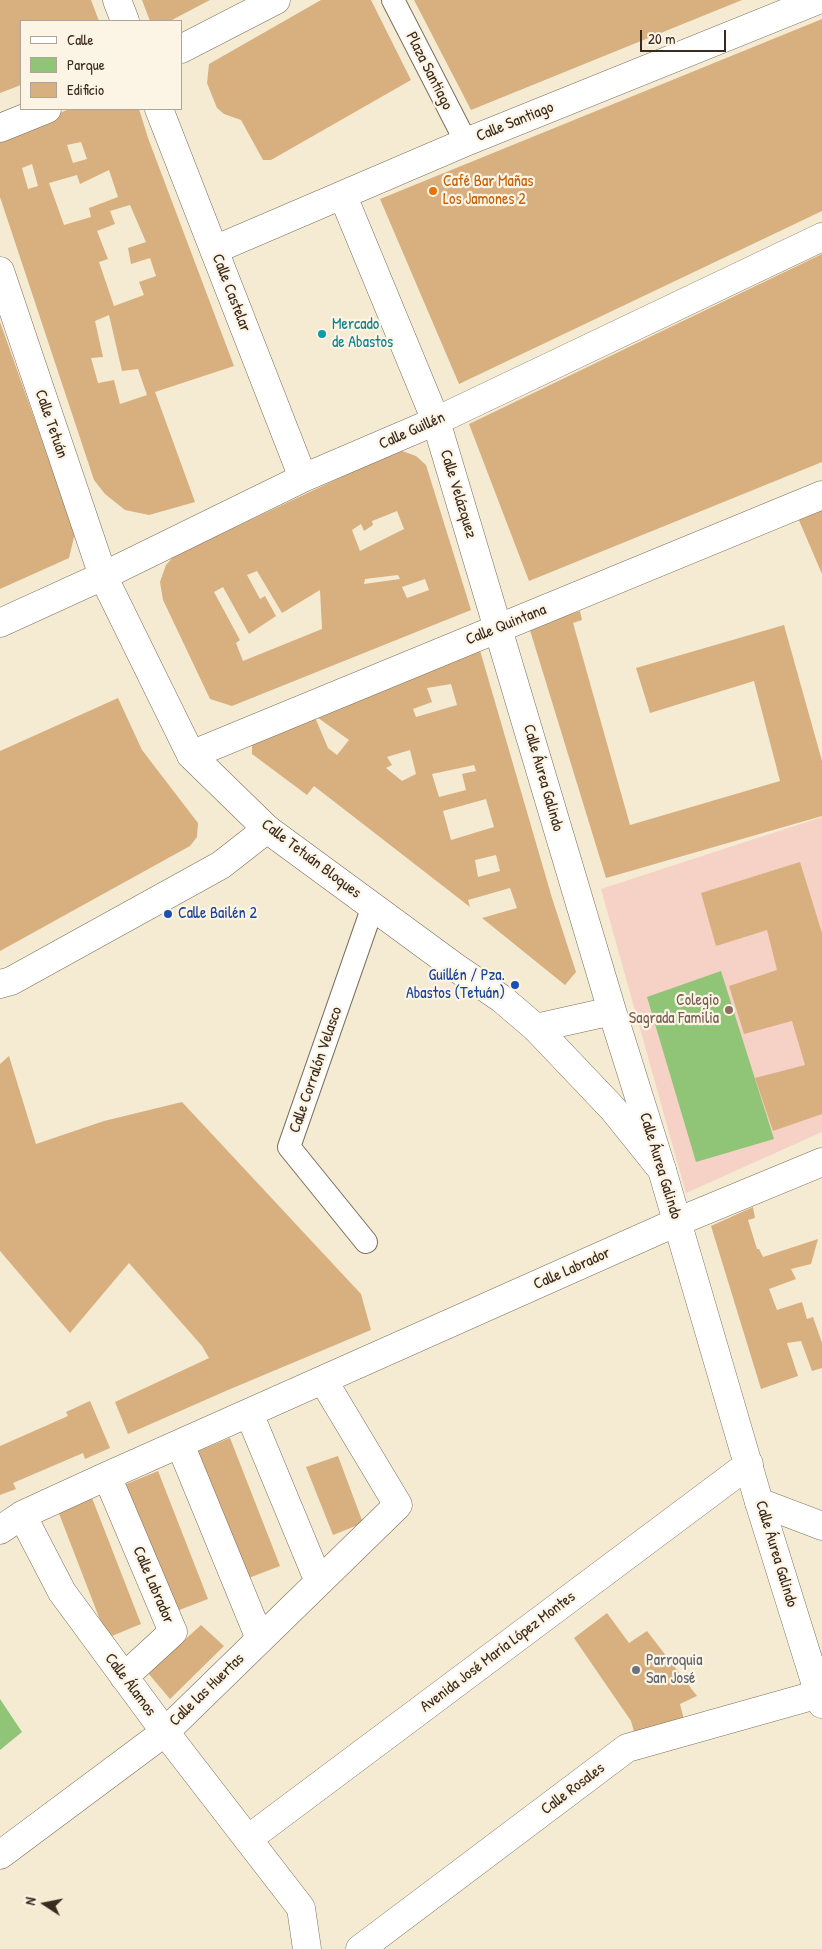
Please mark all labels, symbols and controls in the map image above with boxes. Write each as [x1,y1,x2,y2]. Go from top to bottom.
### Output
legend [20,20,182,110]
scale bar [642,20,728,52]
text: 20 m [648,28,675,49]
text: Calle [67,29,94,50]
street label: Plaza Santiago [401,29,457,113]
text: Parque [67,54,105,75]
text: Edificio [67,79,104,100]
street label: Calle Santiago [474,98,556,146]
place label: Café Bar Mañas Los Jamones 2 [443,172,534,210]
marker: Café Bar Mañas Los Jamones 2 [427,185,439,197]
street label: Calle Castelar [207,251,255,335]
place label: Mercado de Abastos [332,315,393,353]
marker: Mercado de Abastos [316,328,328,340]
street label: Calle Tetuán [30,387,72,461]
street label: Calle Guillén [376,408,448,454]
street label: Calle Velázquez [435,447,481,541]
street label: Calle Quintana [463,600,549,650]
street label: Calle Áurea Galindo [519,722,567,834]
street label: Calle Tetuán Bloques [257,815,365,903]
place label: Calle Bailén 2 [178,904,257,924]
marker: Calle Bailén 2 [162,908,174,920]
place label: Guillén / Pza. Abastos (Tetuán) [406,966,505,1004]
marker: Guillén / Pza. Abastos (Tetuán) [509,979,521,991]
place label: Colegio Sagrada Familia [629,991,719,1029]
street label: Calle Corralón Velasco [285,1004,347,1136]
marker: Colegio Sagrada Familia [723,1004,735,1016]
street label: Calle Áurea Galindo [635,1110,685,1222]
street label: Calle Labrador [531,1244,613,1294]
street label: Calle Áurea Galindo [751,1498,801,1610]
street label: Calle Labrador [128,1543,178,1627]
street label: Avenida José María López Montes [417,1587,579,1717]
street label: Calle Álamos [100,1650,160,1720]
street label: Calle las Huertas [166,1650,248,1730]
place label: Parroquia San José [646,1651,702,1689]
marker: Parroquia San José [630,1664,642,1676]
street label: Calle Rosales [537,1759,609,1819]
north arrow [20,1879,70,1929]
text: N [20,1896,40,1907]

